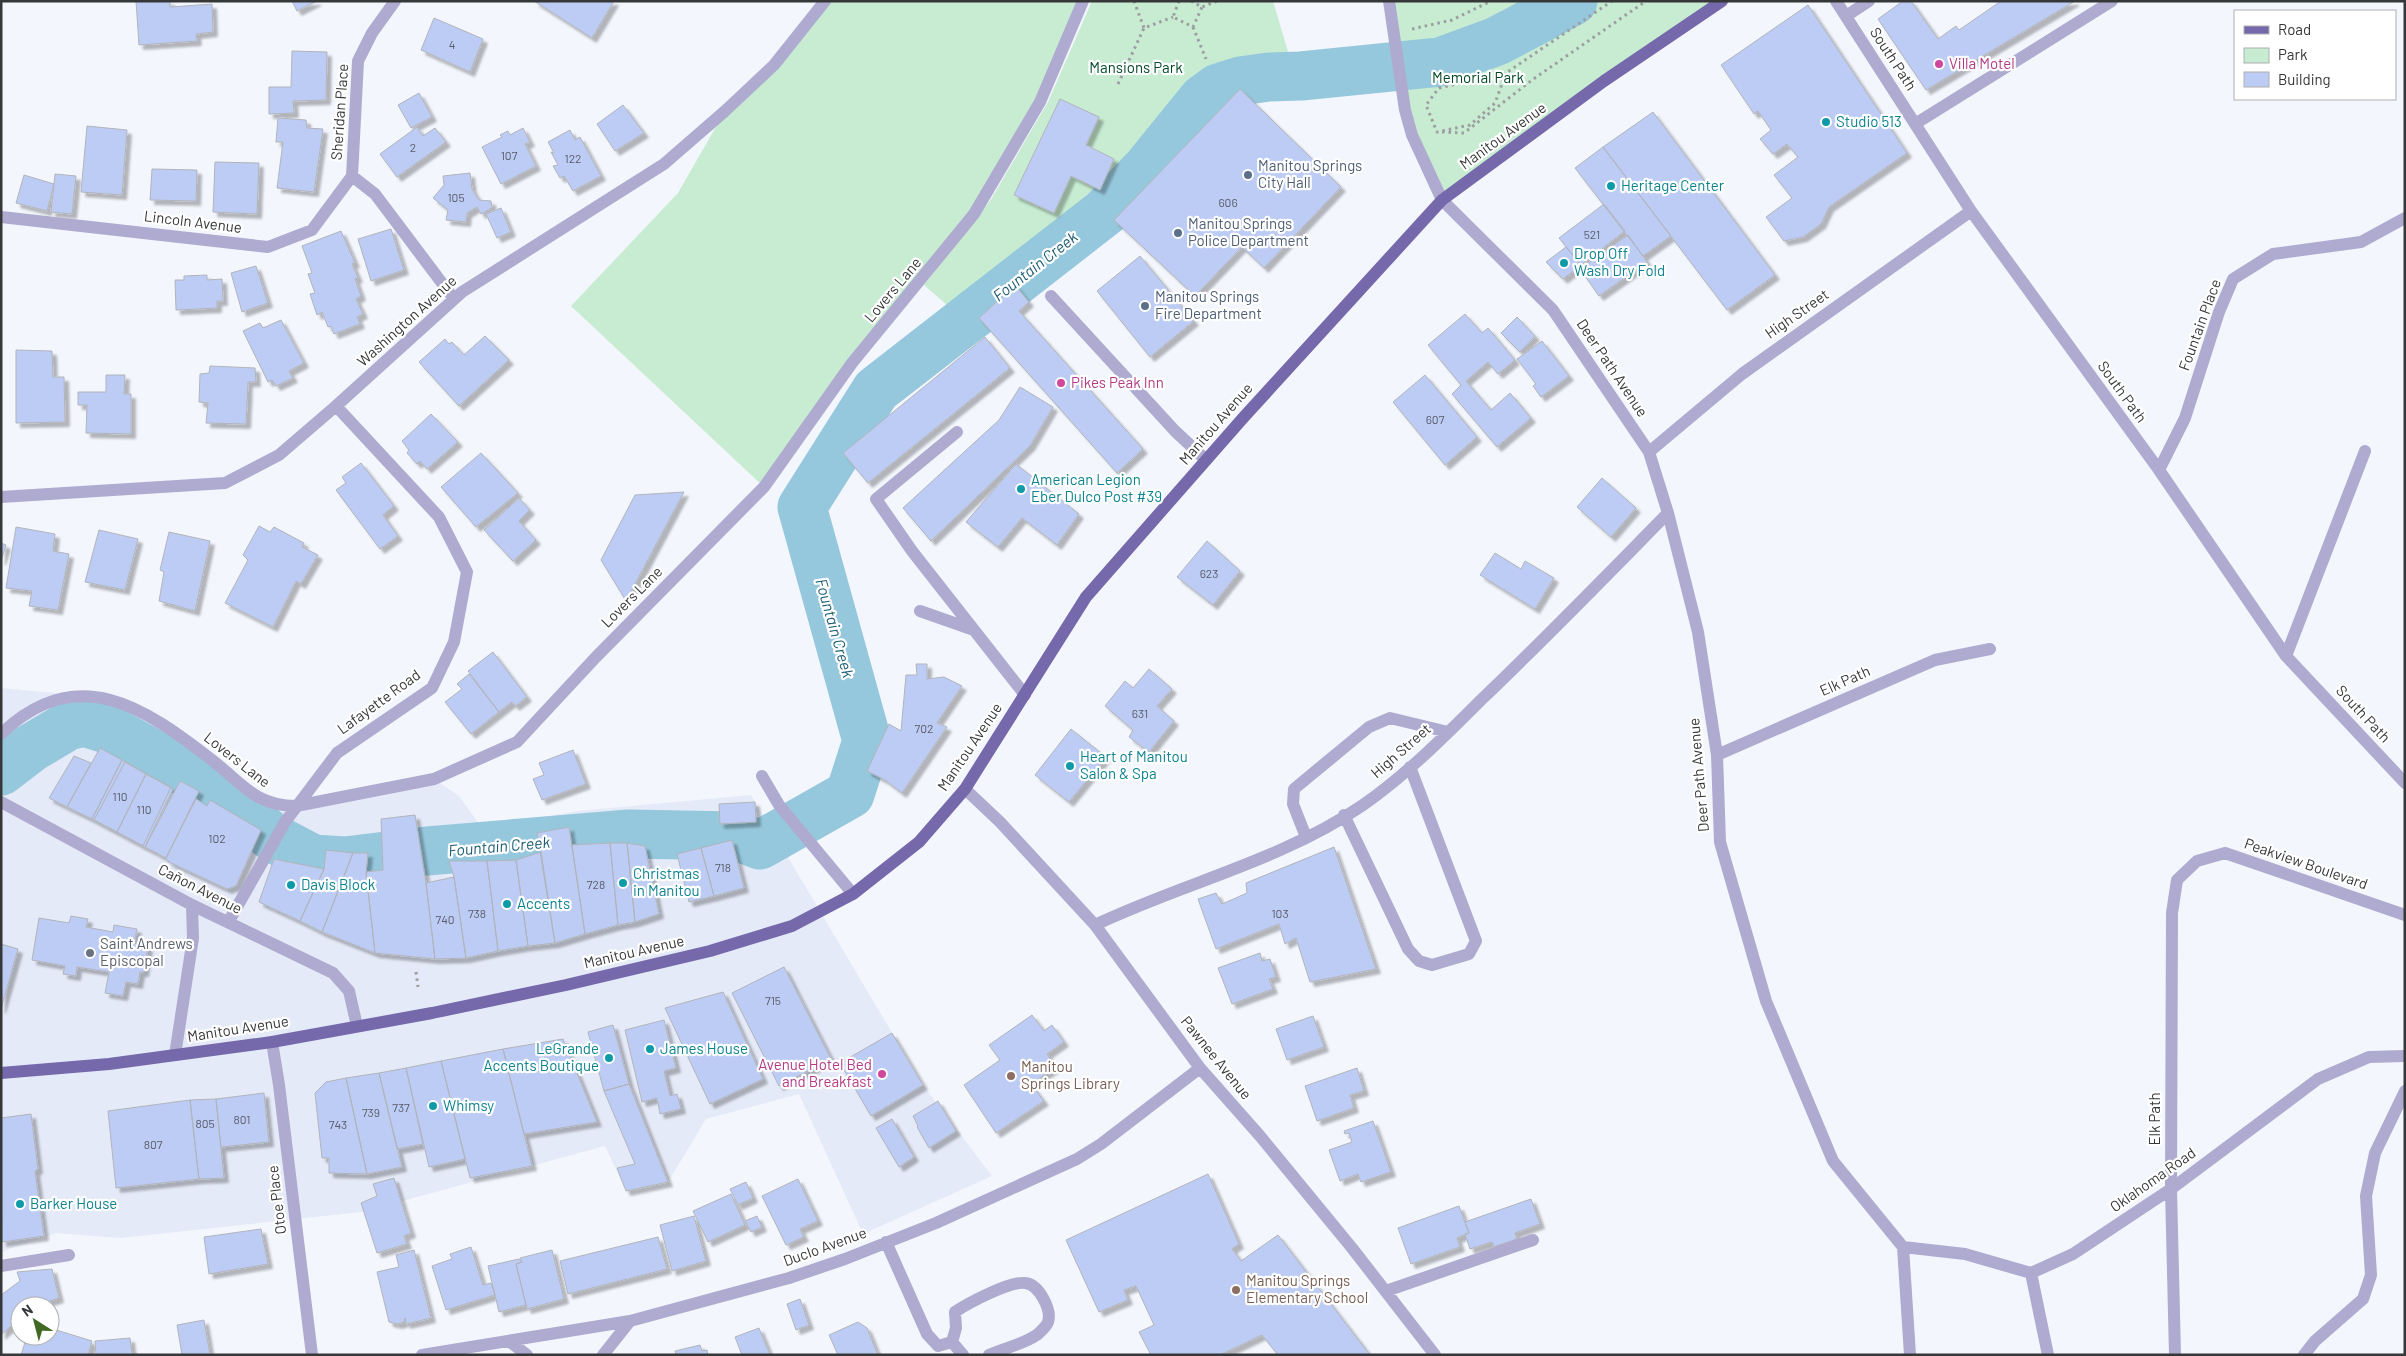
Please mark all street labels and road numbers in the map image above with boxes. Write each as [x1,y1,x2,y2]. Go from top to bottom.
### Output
street label: South Path [1867,24,1921,93]
street label: Sheridan Place [327,63,351,161]
street label: Manitou Avenue [1456,98,1549,173]
street label: Lincoln Avenue [143,206,243,236]
street label: Lovers Lane [860,253,925,325]
street label: Washington Avenue [353,271,460,370]
street label: Fountain Place [2174,276,2224,373]
street label: High Street [1761,285,1832,342]
street label: Deer Path Avenue [1573,315,1652,420]
street label: South Path [2095,357,2151,426]
street label: Manitou Avenue [1175,379,1256,468]
street label: Lovers Lane [597,562,666,631]
street label: Elk Path [1817,661,1872,699]
street label: Lafayette Road [333,665,423,737]
street label: South Path [2333,681,2395,746]
street label: Manitou Avenue [933,699,1005,794]
street label: Deer Path Avenue [1684,717,1712,833]
street label: High Street [1367,719,1434,781]
street label: Lovers Lane [201,728,274,791]
street label: Peakview Boulevard [2242,833,2370,893]
street label: Cañon Avenue [156,859,245,917]
street label: Manitou Avenue [582,931,686,971]
street label: Manitou Avenue [186,1011,290,1045]
street label: Pawnee Avenue [1178,1012,1256,1103]
street label: Elk Path [2145,1092,2163,1146]
street label: Oklahoma Road [2106,1143,2199,1215]
street label: Otoe Place [263,1165,289,1236]
street label: Duclo Avenue [781,1223,869,1269]

